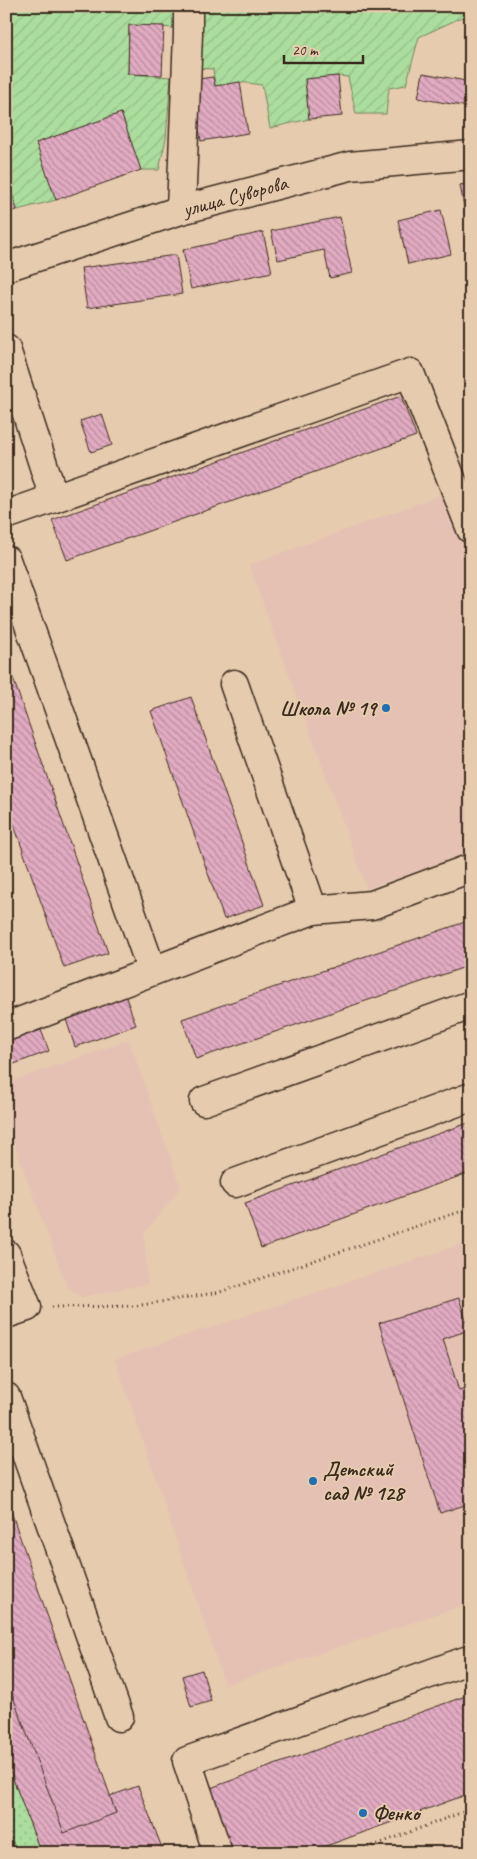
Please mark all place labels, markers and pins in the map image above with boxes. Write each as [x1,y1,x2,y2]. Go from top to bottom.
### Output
place label: Школа № 19 [280,695,379,721]
marker: Школа № 19 [380,702,392,714]
place label: Детский сад № 128 [323,1456,406,1506]
marker: Детский сад № 128 [307,1475,319,1487]
place label: Фенко [373,1800,422,1826]
marker: Фенко [357,1807,369,1819]

